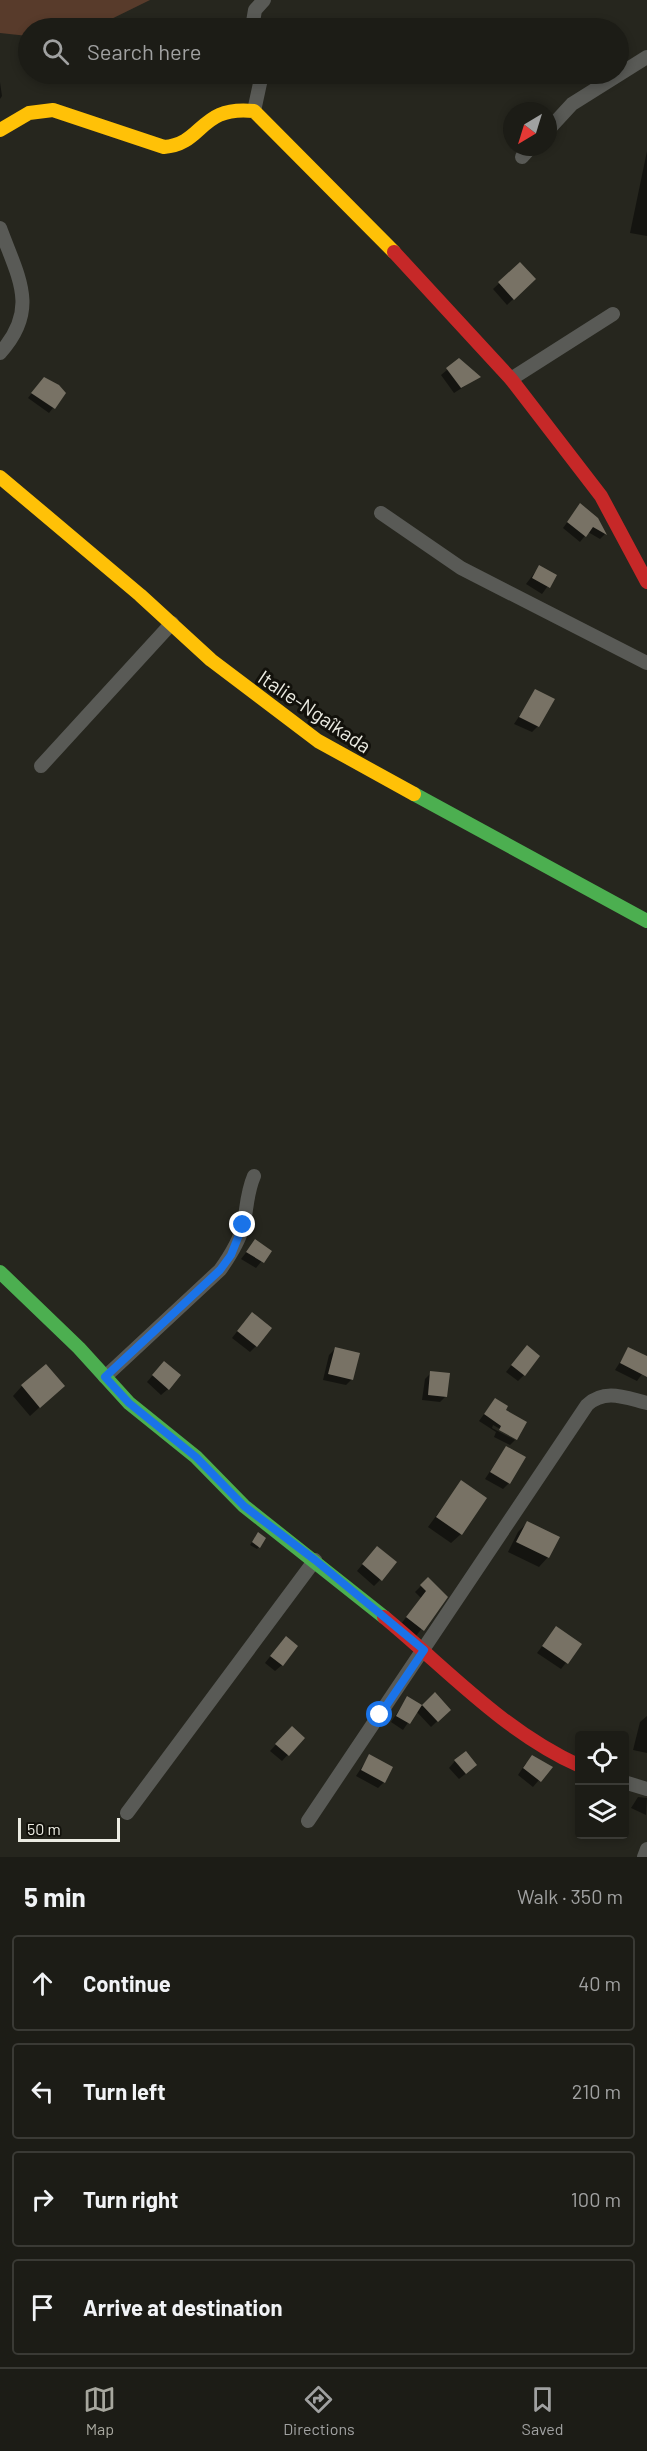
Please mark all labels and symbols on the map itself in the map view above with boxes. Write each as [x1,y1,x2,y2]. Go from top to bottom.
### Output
north arrow [503,102,557,156]
street label: Italie-Ngaîkada [254,664,376,758]
route end [229,1211,255,1237]
route start [366,1701,392,1727]
scale bar [18,1815,120,1842]

